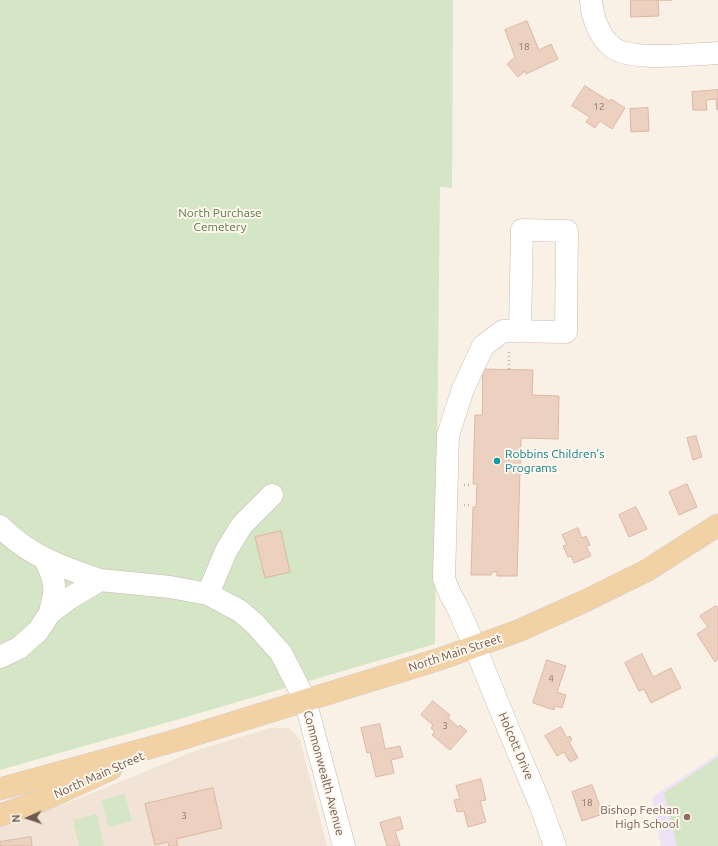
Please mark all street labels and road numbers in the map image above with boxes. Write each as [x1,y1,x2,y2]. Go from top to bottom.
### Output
street label: North Main Street [407,631,503,675]
street label: Commonwealth Avenue [300,709,348,837]
street label: Holcott Drive [495,710,537,782]
street label: North Main Street [52,749,146,801]

